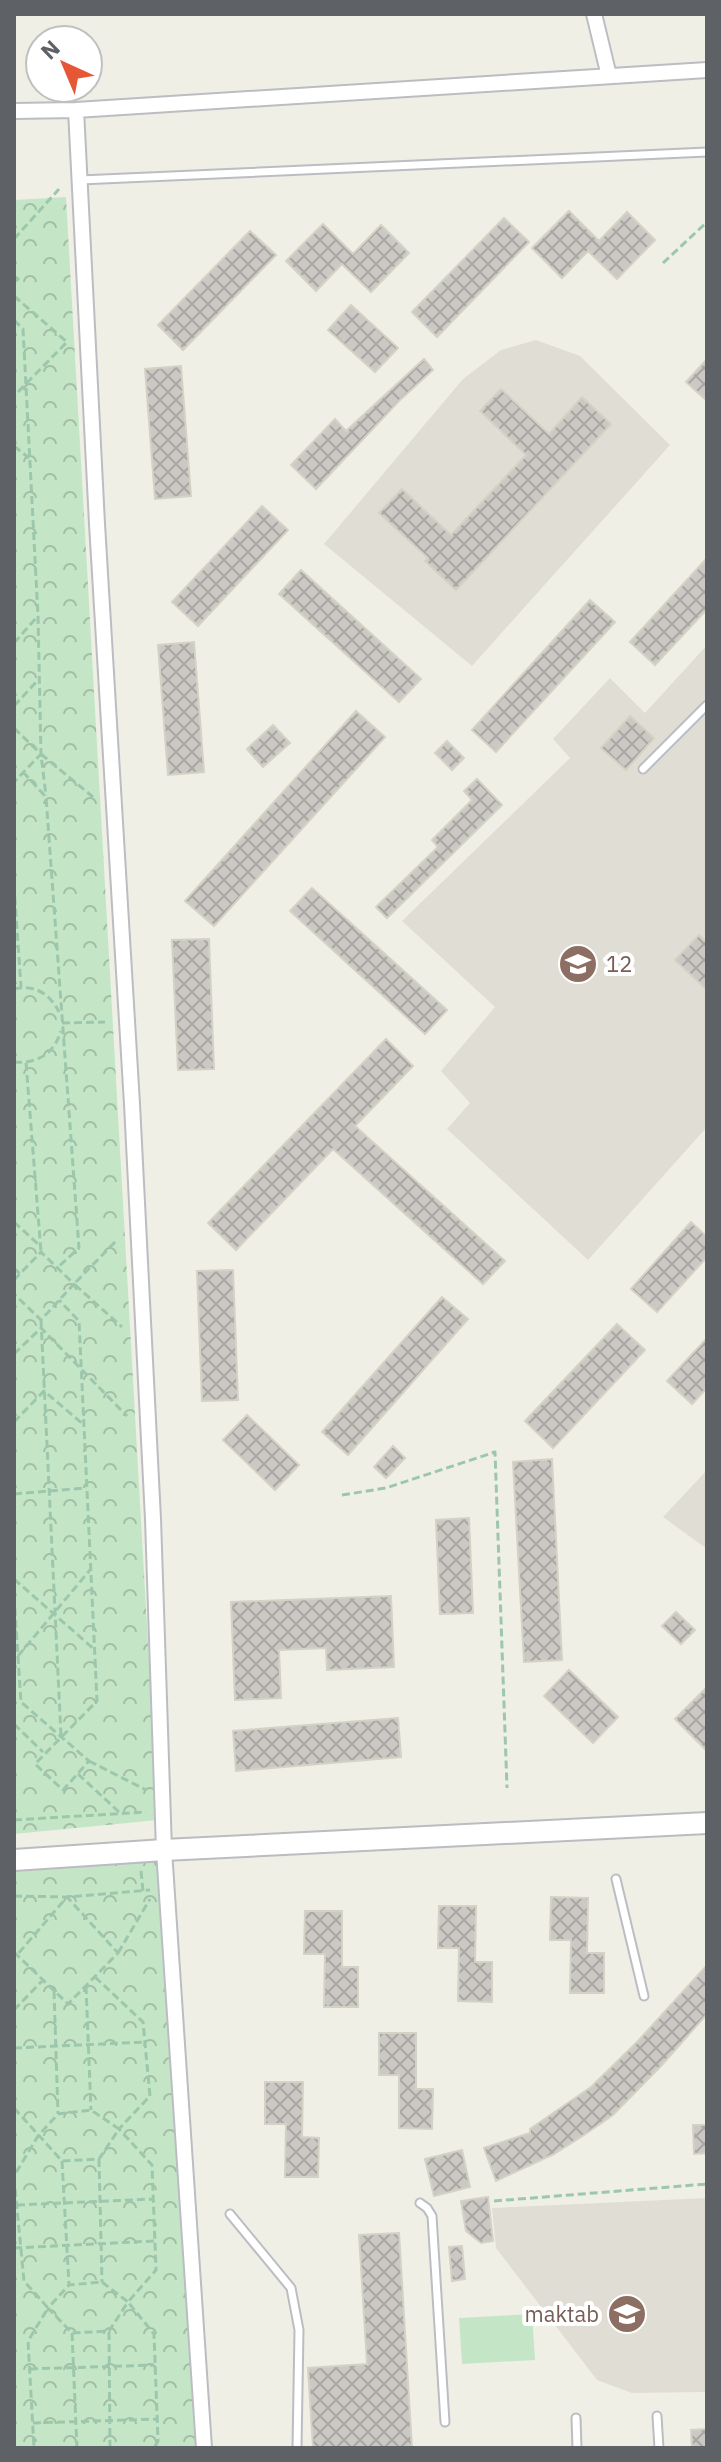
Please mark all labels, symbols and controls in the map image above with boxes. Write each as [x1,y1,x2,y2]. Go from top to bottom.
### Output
north arrow [24,24,104,104]
text: N [34,33,66,65]
school or university icon: 12 [557,943,599,985]
place label: 12 [606,949,632,978]
school or university icon: maktab [606,2293,648,2335]
place label: maktab [524,2299,599,2328]

